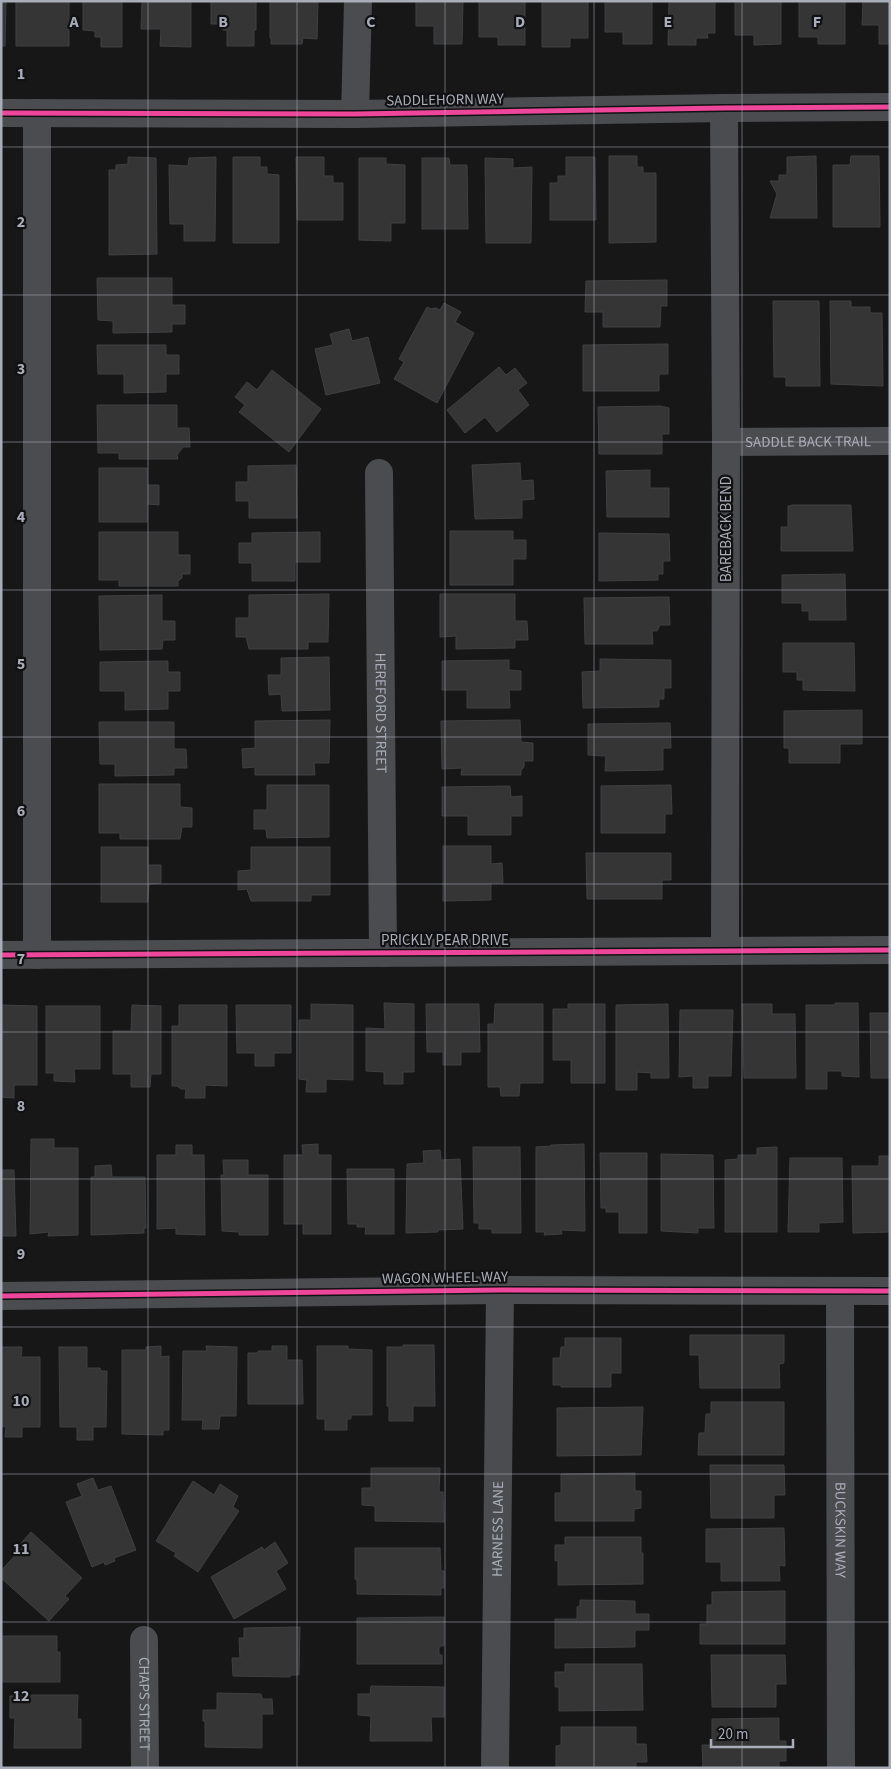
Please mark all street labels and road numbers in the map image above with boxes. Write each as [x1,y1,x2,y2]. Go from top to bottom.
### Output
street label: SADDLEHORN WAY [386,88,505,112]
street label: SADDLE BACK TRAIL [745,431,871,452]
street label: BAREBACK BEND [716,476,737,582]
street label: HEREFORD STREET [370,653,392,773]
street label: PRICKLY PEAR DRIVE [381,930,509,951]
street label: WAGON WHEEL WAY [382,1266,509,1290]
street label: HARNESS LANE [486,1481,509,1577]
street label: BUCKSKIN WAY [830,1482,851,1579]
street label: CHAPS STREET [134,1657,155,1751]

